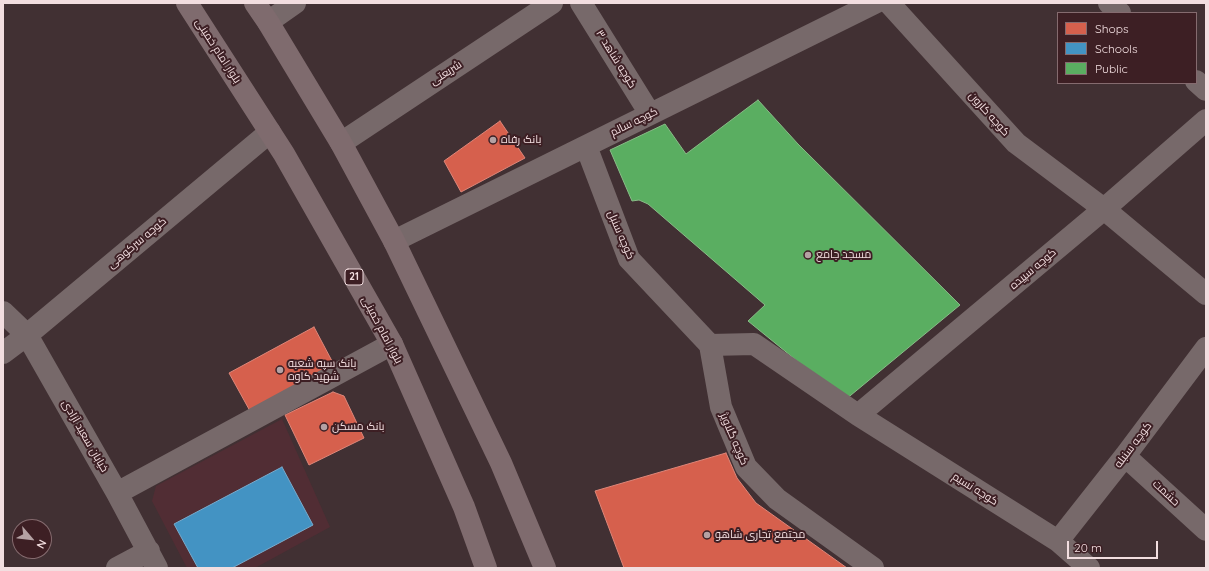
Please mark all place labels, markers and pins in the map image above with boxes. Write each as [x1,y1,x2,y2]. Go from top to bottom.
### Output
place label: بانک رفاه [501,133,541,147]
marker: بانک رفاه [488,135,498,145]
place label: مسجد جامع [816,248,871,262]
marker: مسجد جامع [803,250,813,260]
place label: بانک سپه شعبه شهید کاوه [288,357,356,383]
marker: بانک سپه شعبه شهید کاوه [275,365,285,375]
place label: بانک مسکن [332,420,385,434]
marker: بانک مسکن [319,422,329,432]
place label: مجتمع تجاری شاهو [715,528,805,542]
marker: مجتمع تجاری شاهو [702,530,712,540]

